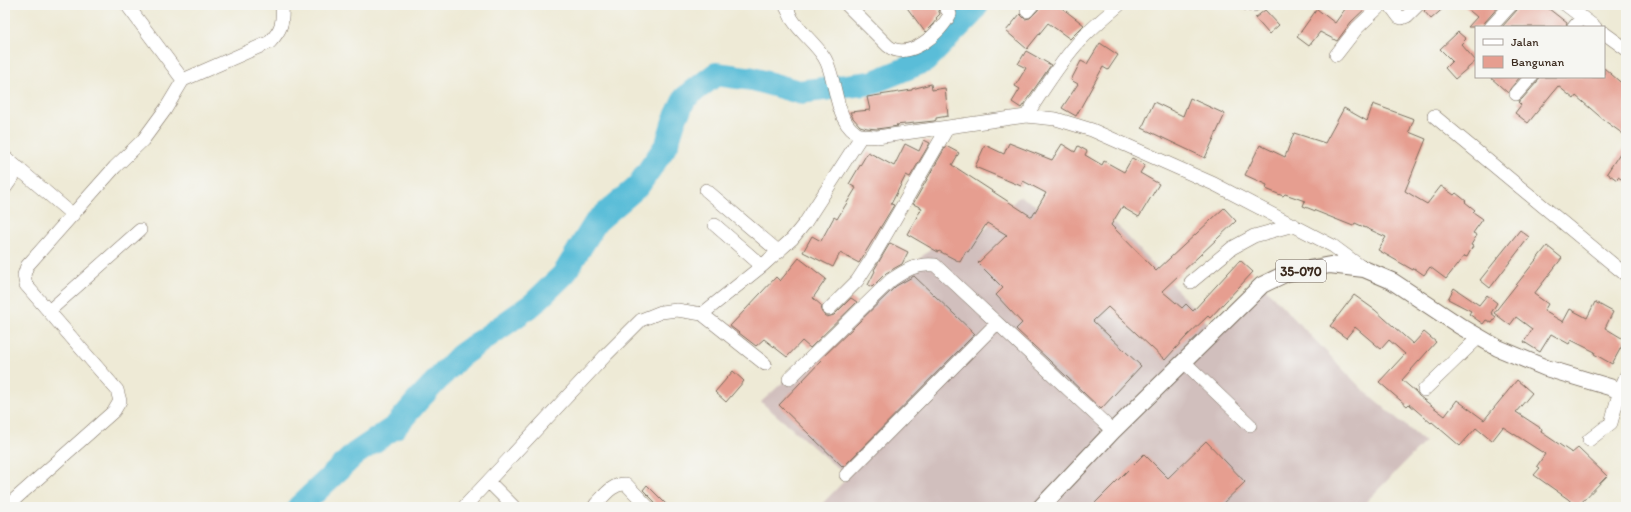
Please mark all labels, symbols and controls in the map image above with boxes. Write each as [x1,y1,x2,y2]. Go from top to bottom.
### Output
legend [1475,26,1605,78]
text: Jalan [1511,35,1539,49]
text: Bangunan [1511,55,1564,69]
road number: 35-070 [1276,260,1326,282]

